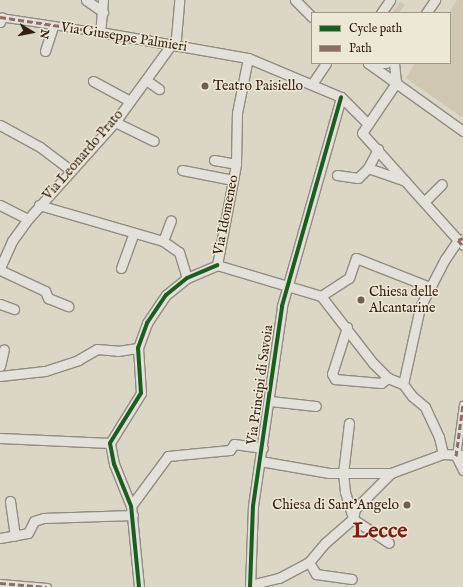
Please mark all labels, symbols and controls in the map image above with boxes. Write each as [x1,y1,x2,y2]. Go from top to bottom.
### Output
north arrow [12,12,52,52]
legend [311,12,451,64]
street label: Via Giuseppe Palmieri [60,19,188,55]
text: Cycle path [349,21,402,36]
text: N [36,28,52,40]
text: Path [349,41,372,56]
place label: Teatro Paisiello [213,78,303,94]
marker: Teatro Paisiello [200,81,210,91]
street label: Via Leonardo Prato [39,106,127,204]
street label: Via Idomeneo [210,173,242,257]
place label: Chiesa delle Alcantarine [369,284,439,316]
marker: Chiesa delle Alcantarine [356,295,366,305]
street label: Via Principi di Savoia [243,324,277,446]
place label: Chiesa di Sant'Angelo [272,497,399,513]
marker: Chiesa di Sant'Angelo [402,500,412,510]
district label: Lecce [353,519,407,545]

